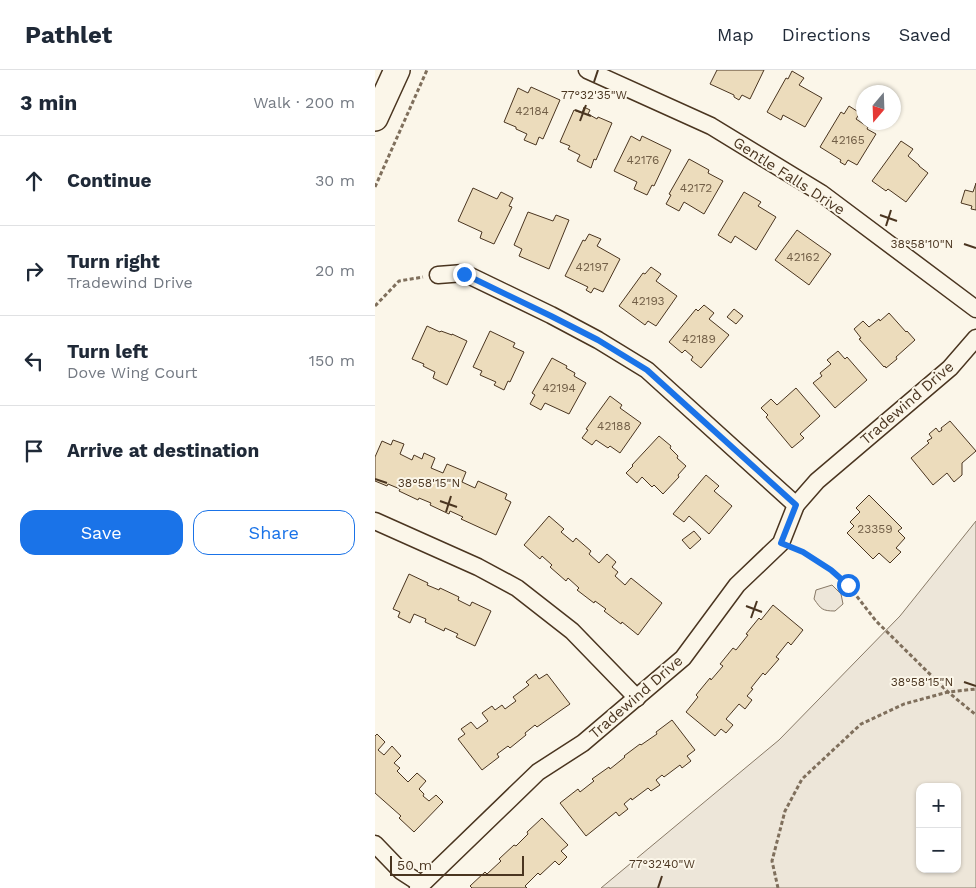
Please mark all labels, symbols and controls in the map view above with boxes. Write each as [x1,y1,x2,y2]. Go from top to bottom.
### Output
text: Pathlet [25,21,112,49]
text: Map [717,24,754,45]
text: Directions [782,24,871,45]
text: Saved [899,24,951,45]
north arrow [856,85,901,130]
text: 77°32'35"W [561,88,628,102]
text: 3 min [20,90,77,115]
text: Walk · 200 m [253,93,355,112]
house number: 42184 [515,104,549,118]
street label: Gentle Falls Drive [730,133,848,219]
house number: 42165 [831,133,865,147]
house number: 42176 [627,153,659,167]
icon: ahead [20,167,48,195]
text: Continue [67,169,151,192]
text: 30 m [315,171,355,190]
house number: 42172 [680,181,712,195]
text: 38°58'10"N [891,237,953,251]
text: Turn right [67,250,160,273]
house number: 42162 [786,250,820,264]
icon: right [20,257,48,285]
house number: 42197 [576,260,609,274]
text: 20 m [315,261,355,280]
route end [453,263,476,286]
text: Tradewind Drive [67,273,193,292]
house number: 42193 [631,294,665,308]
house number: 42189 [682,332,716,346]
text: Turn left [67,340,148,363]
icon: left [20,347,48,375]
text: 150 m [309,351,355,370]
street label: Tradewind Drive [857,358,957,448]
text: Dove Wing Court [67,363,197,382]
house number: 42194 [542,381,576,395]
house number: 42188 [597,419,631,433]
icon: arrive [20,437,48,465]
text: Arrive at destination [67,439,259,462]
text: 38°58'15"N [398,476,460,490]
button: Save [20,510,183,555]
button: Share [193,510,355,555]
house number: 23359 [857,522,893,536]
route start [837,574,860,597]
street label: Tradewind Drive [586,652,686,742]
text: 38°58'15"N [891,675,953,689]
map controls [916,783,961,873]
button: + [916,783,961,828]
button: − [916,828,961,873]
scale bar [390,853,524,876]
text: 50 m [397,857,432,873]
text: 77°32'40"W [629,857,695,871]

